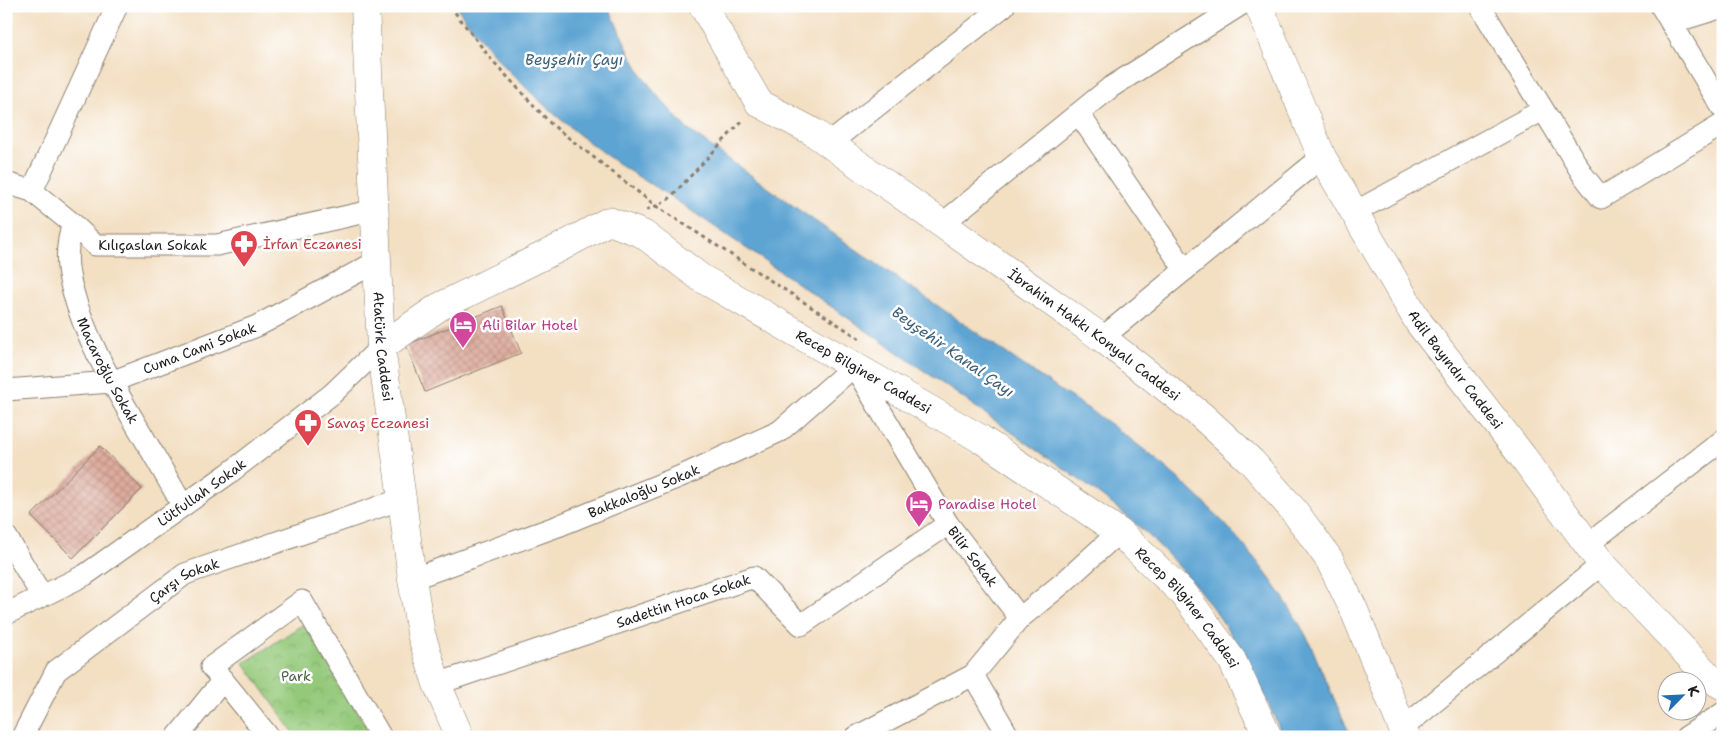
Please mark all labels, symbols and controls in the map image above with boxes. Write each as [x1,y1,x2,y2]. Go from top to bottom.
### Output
water label: Beyşehir Çayı [525,50,623,70]
pharmacy icon: İrfan Eczanesi [229,229,259,268]
place label: İrfan Eczanesi [263,235,362,253]
street label: Kılıçaslan Sokak [98,236,207,254]
street label: İbrahim Hakkı Konyalı Caddesi [1005,265,1184,405]
street label: Atatürk Caddesi [369,291,397,402]
water label: Beyşehir Kanal Çayı [888,302,1018,402]
street label: Adil Bayındır Caddesi [1404,307,1507,433]
hotel icon: Ali Bilar Hotel [448,310,478,349]
street label: Macaroğlu Sokak [73,315,143,427]
place label: Ali Bilar Hotel [482,316,578,334]
street label: Cuma Cami Sokak [140,318,259,378]
street label: Recep Bilginer Caddesi [793,326,935,418]
pharmacy icon: Savaş Eczanesi [293,408,323,447]
place label: Savaş Eczanesi [327,414,429,432]
street label: Lütfullah Sokak [154,454,250,530]
street label: Bakkaloğlu Sokak [585,460,703,522]
hotel icon: Paradise Hotel [904,489,934,528]
place label: Paradise Hotel [938,495,1037,513]
street label: Bilir Sokak [944,522,1002,590]
street label: Recep Bilginer Caddesi [1131,543,1243,671]
street label: Çarşı Sokak [145,554,222,607]
street label: Sadettin Hoca Sokak [614,570,753,632]
park label: Park [281,667,311,685]
north arrow [1656,670,1706,720]
text: K [1684,683,1704,699]

